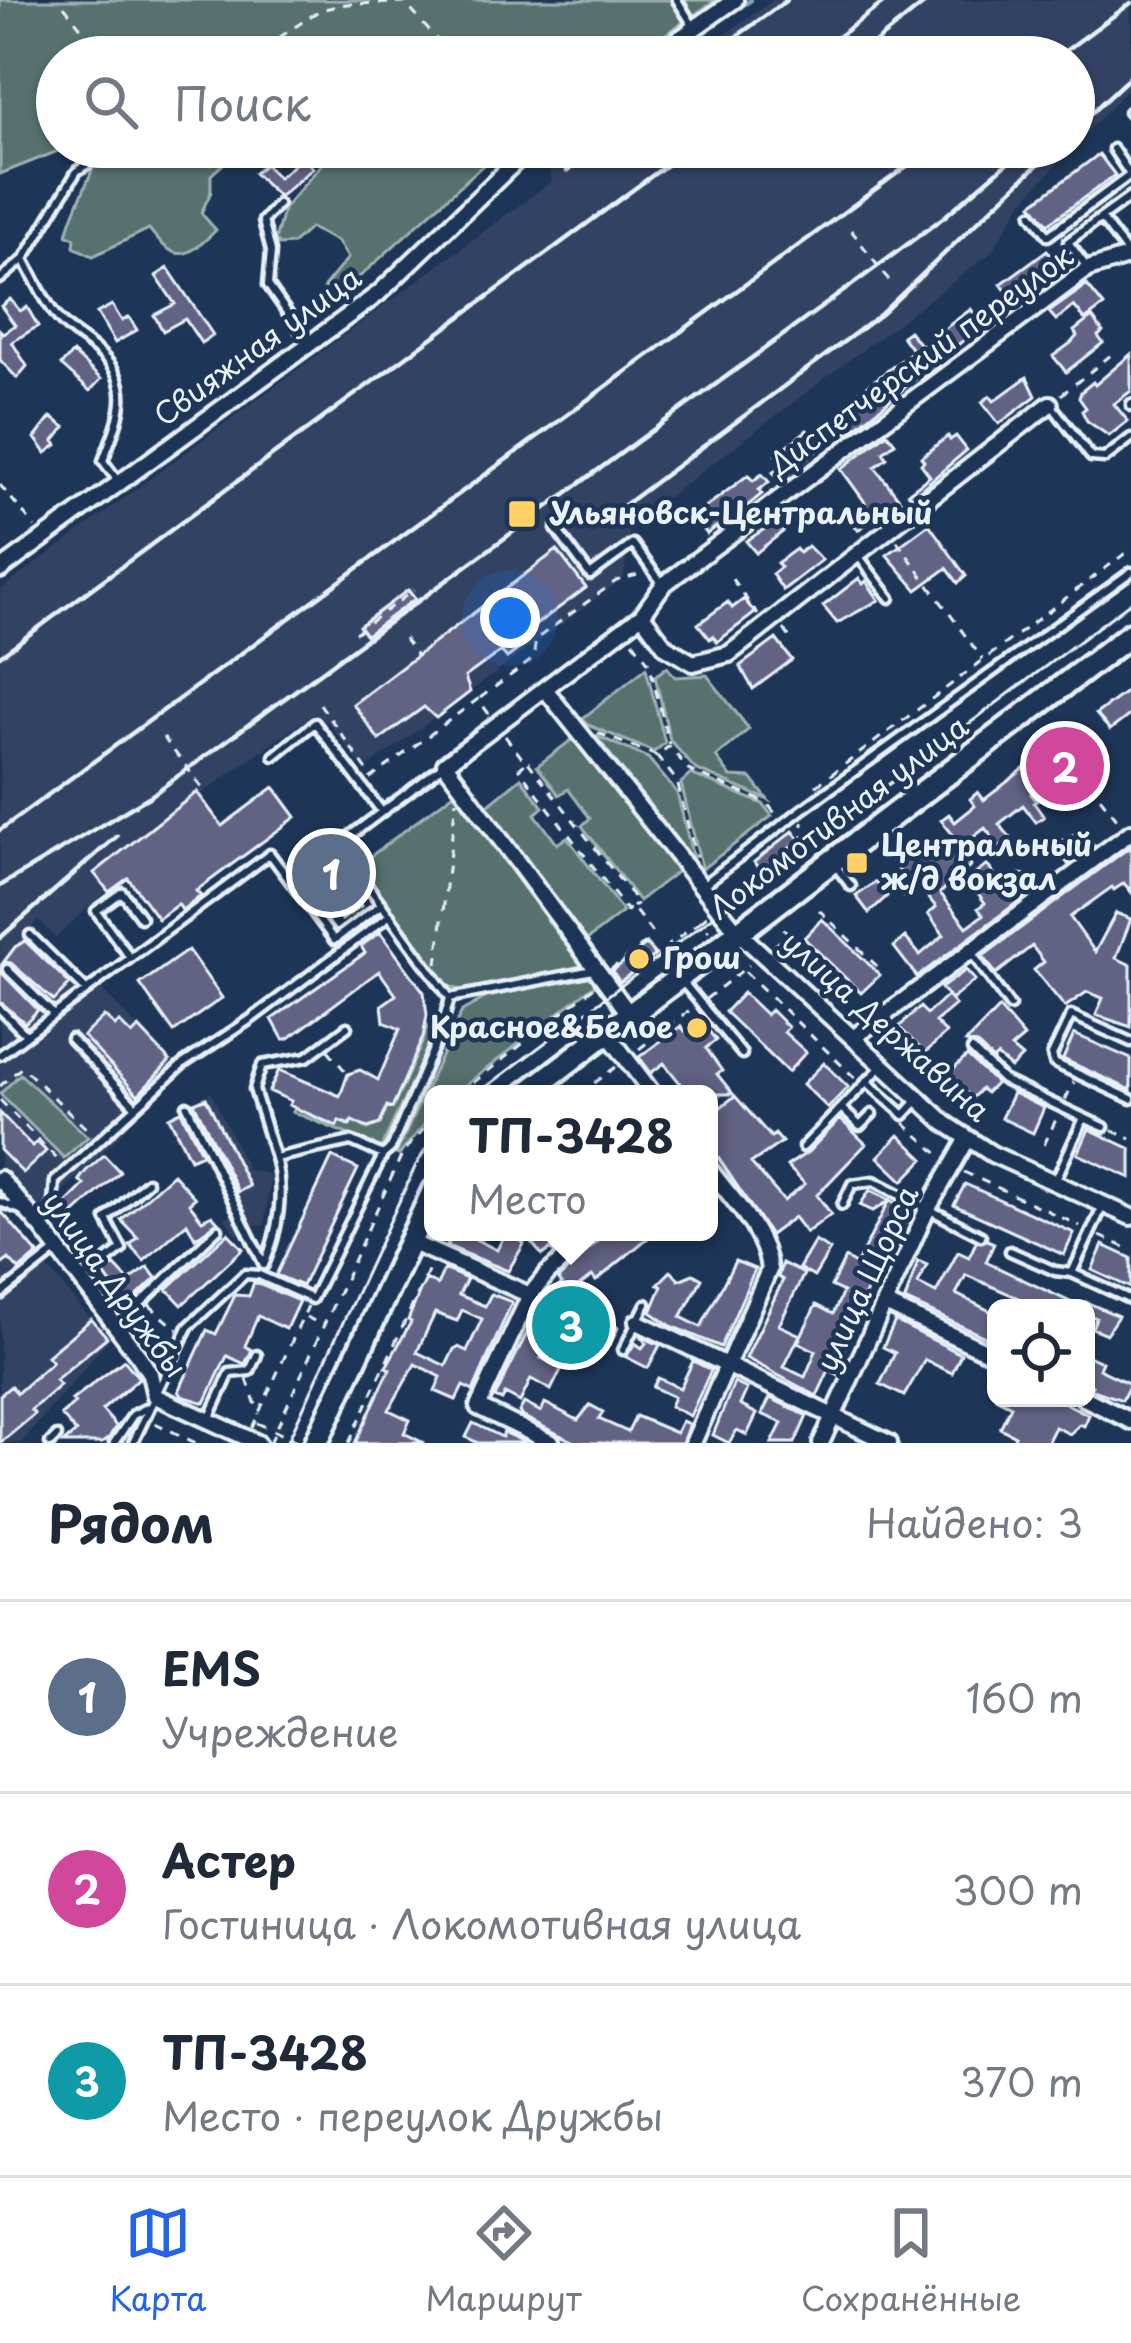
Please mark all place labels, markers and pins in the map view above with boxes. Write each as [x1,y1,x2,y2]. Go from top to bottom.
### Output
place label: Ульяновск-Центральный [549,489,933,534]
marker: Ульяновск-Центральный [506,498,538,530]
pin: 2 [1026,721,1104,811]
place label: Центральный ж/д вокзал [881,821,1092,900]
pin: 1 [292,828,370,918]
marker: Центральный ж/д вокзал [844,850,870,876]
place label: Грош [663,934,741,979]
marker: Грош [626,946,652,972]
place label: Красное&Белое [430,1003,673,1048]
marker: Красное&Белое [684,1015,710,1041]
pin: 3 [532,1280,610,1370]

